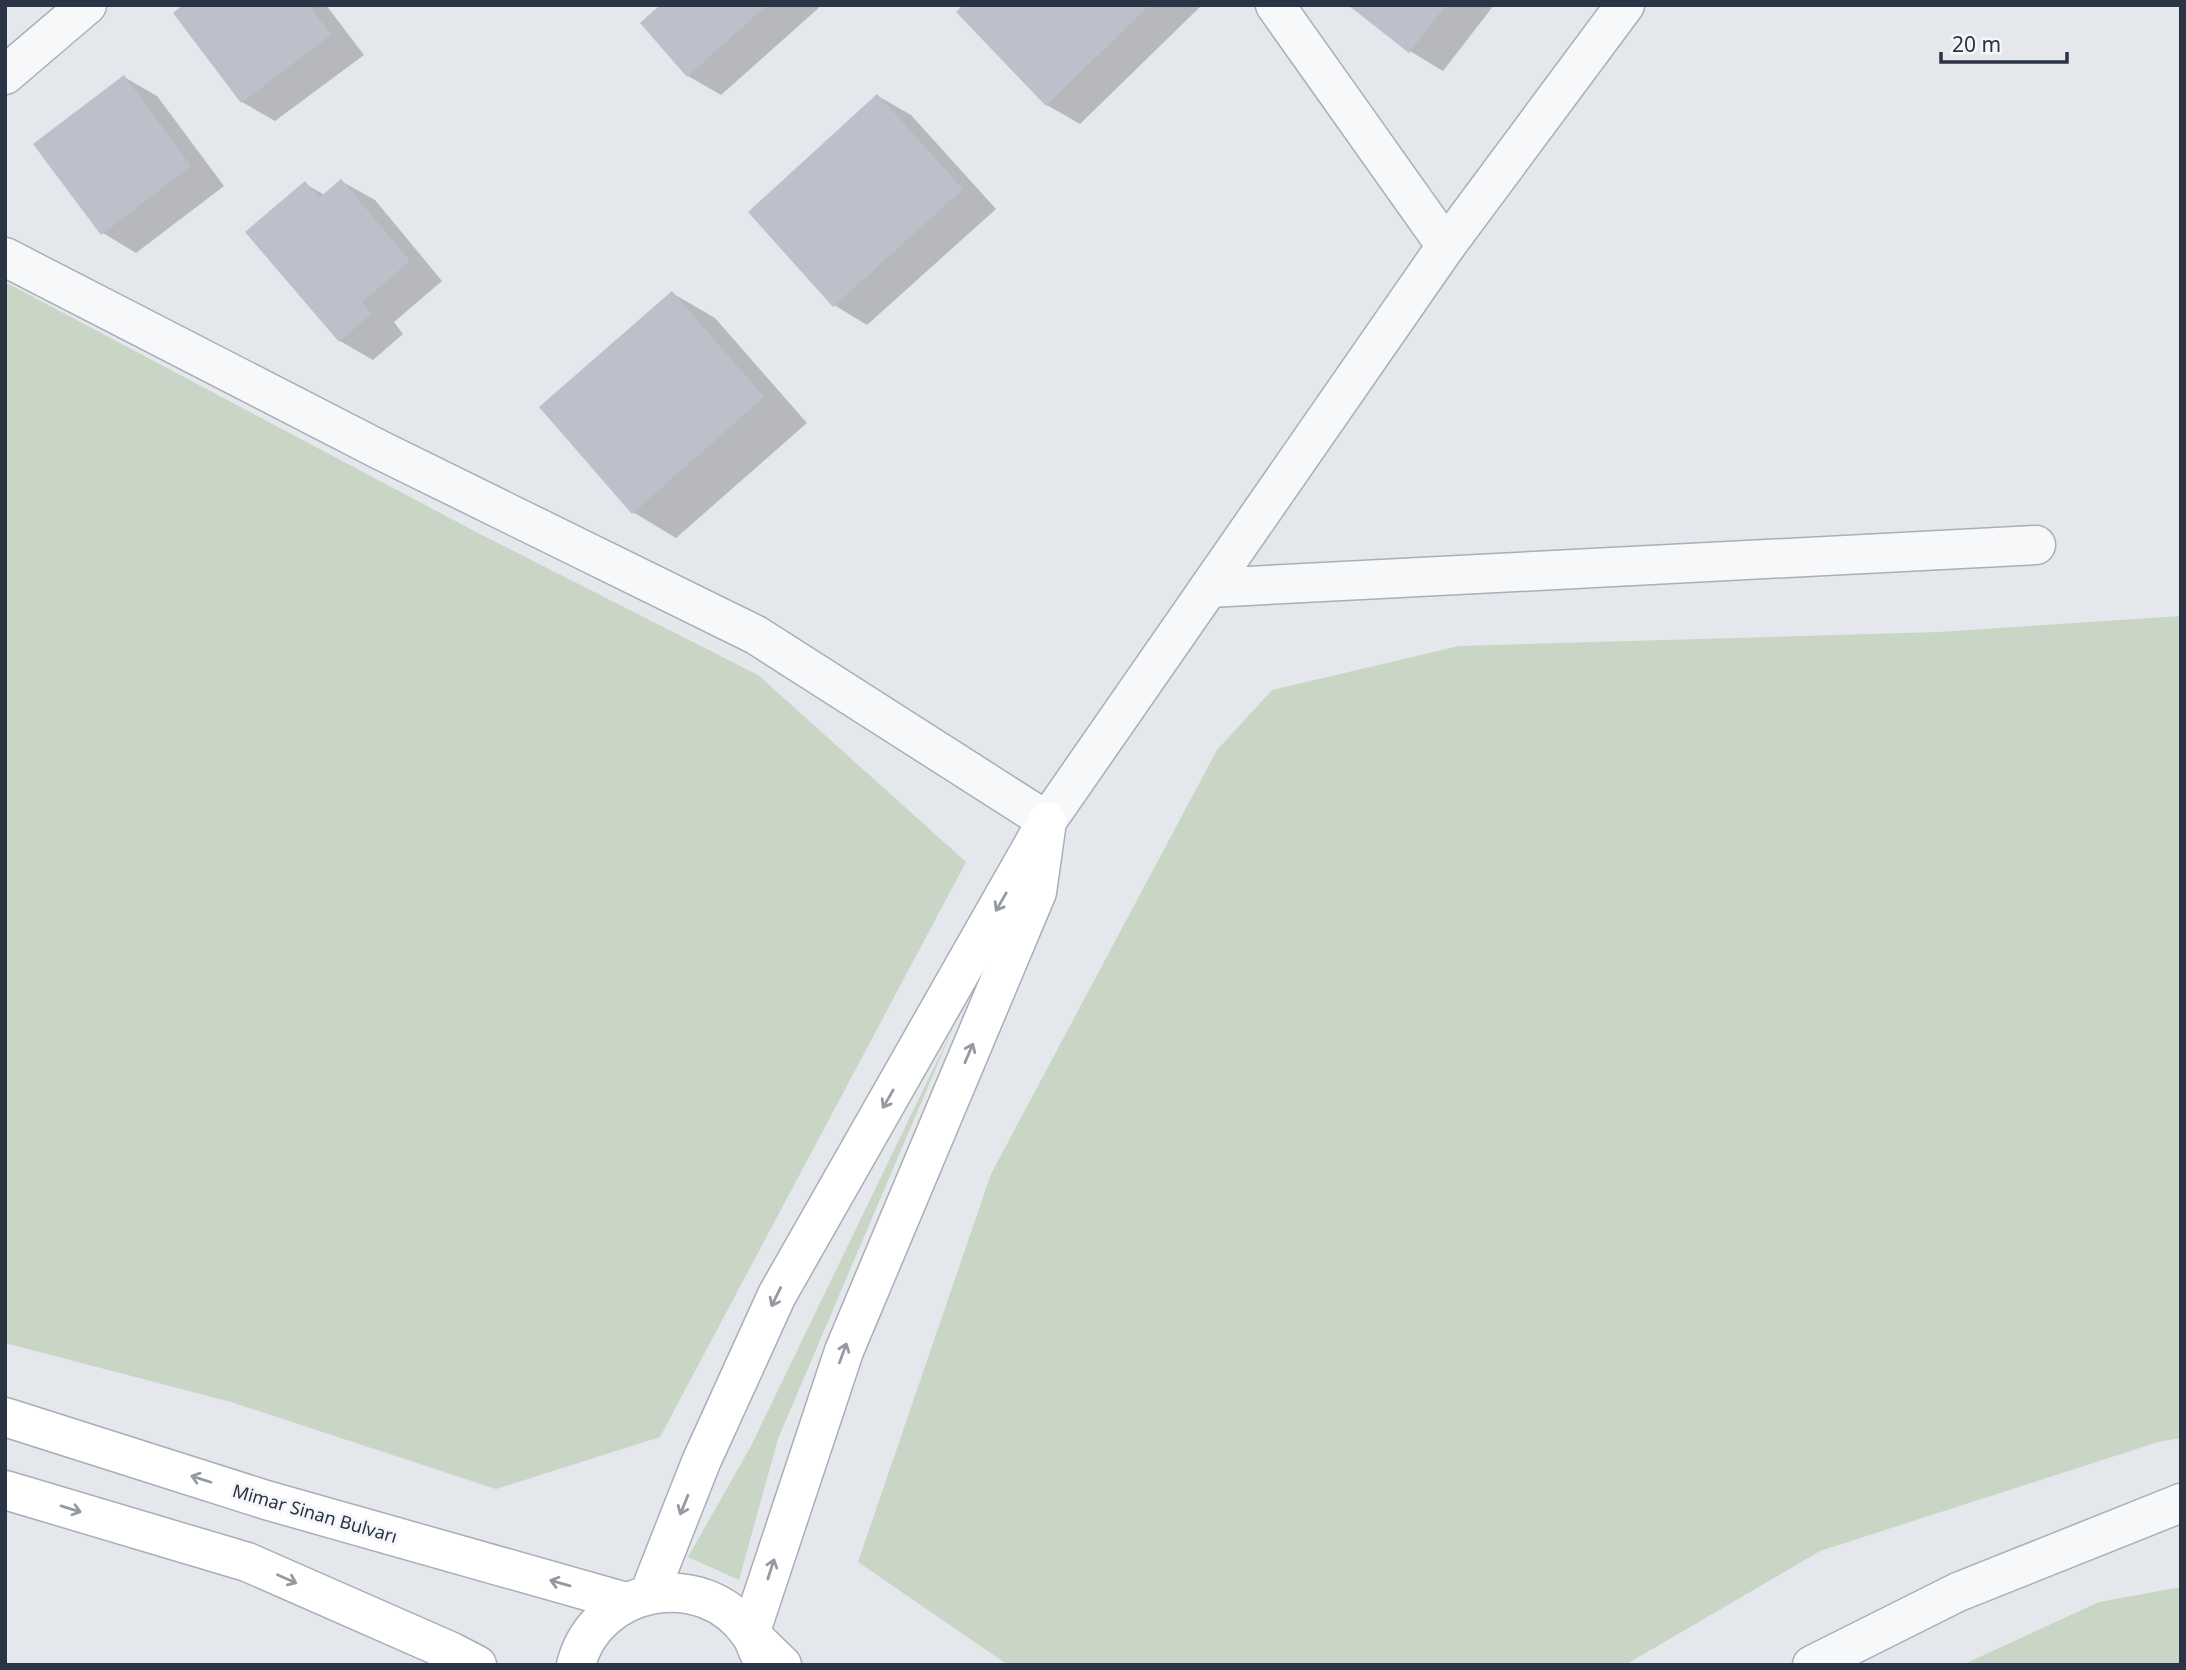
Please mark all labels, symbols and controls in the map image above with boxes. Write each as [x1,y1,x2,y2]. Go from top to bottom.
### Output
scale bar [1941,21,2067,65]
text: 20 m [1952,30,2001,58]
one-way arrow [994,891,1008,911]
one-way arrow [963,1042,976,1064]
one-way arrow [881,1089,895,1109]
one-way arrow [769,1287,783,1307]
one-way arrow [838,1342,851,1364]
one-way arrow [190,1472,212,1484]
street label: Mimar Sinan Bulvarı [230,1478,400,1548]
one-way arrow [677,1494,690,1516]
one-way arrow [59,1504,81,1517]
one-way arrow [766,1558,779,1580]
one-way arrow [276,1574,297,1587]
one-way arrow [550,1576,572,1589]

